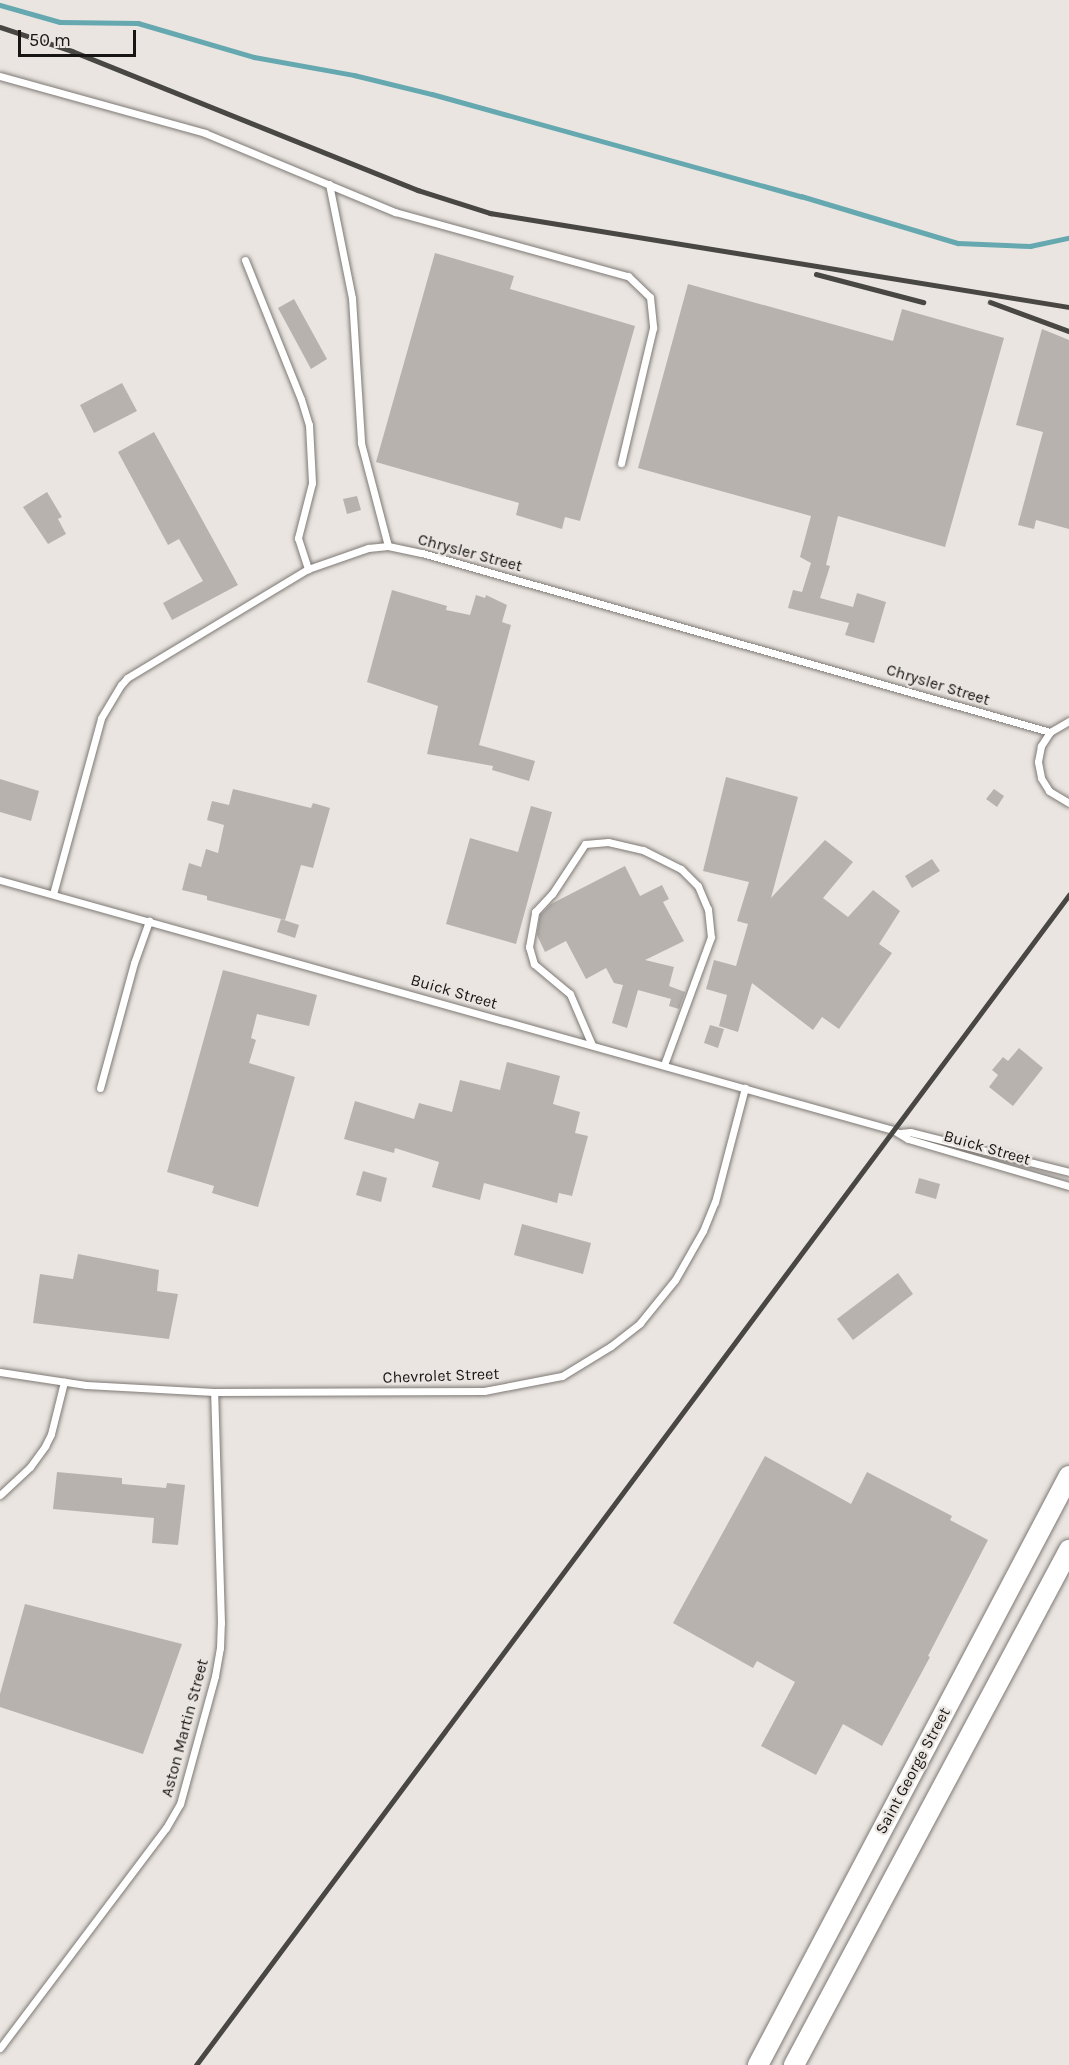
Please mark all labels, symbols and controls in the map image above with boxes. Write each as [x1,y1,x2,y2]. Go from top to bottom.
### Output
scale bar [21,18,140,56]
text: 50 m [29,29,71,51]
street label: Chrysler Street [416,530,524,576]
street label: Chrysler Street [884,660,992,710]
street label: Buick Street [408,970,500,1014]
street label: Buick Street [941,1126,1033,1170]
street label: Chevrolet Street [382,1364,500,1388]
street label: Aston Martin Street [157,1657,213,1799]
street label: Saint George Street [872,1704,954,1838]

